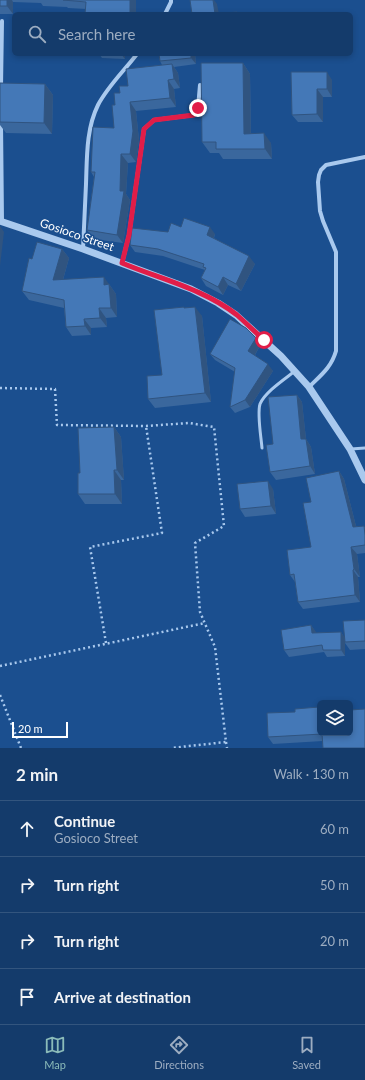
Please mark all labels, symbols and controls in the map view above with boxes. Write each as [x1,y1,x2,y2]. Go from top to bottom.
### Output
search box [12,12,353,56]
icon: search [26,23,48,45]
text: Search here [58,25,135,43]
route end [189,99,207,117]
street label: Gosioco Street [38,215,117,254]
route start [255,331,273,349]
map controls [317,700,353,736]
button: layers [317,700,353,736]
scale bar [12,720,68,739]
text: 20 m [18,722,43,735]
text: 2 min [16,764,58,785]
text: Walk · 130 m [273,766,349,782]
text: Continue [54,812,115,830]
icon: ahead [16,818,38,840]
text: 60 m [320,821,349,837]
text: Gosioco Street [54,830,138,846]
icon: right [16,874,38,896]
text: Turn right [54,876,119,894]
text: 50 m [320,877,349,893]
icon: right [16,930,38,952]
text: Turn right [54,932,119,950]
text: 20 m [320,933,349,949]
icon: arrive [16,986,38,1008]
text: Arrive at destination [54,988,191,1006]
tab: Map [44,1034,66,1071]
tab: Directions [154,1034,204,1071]
tab: Saved [292,1034,321,1071]

